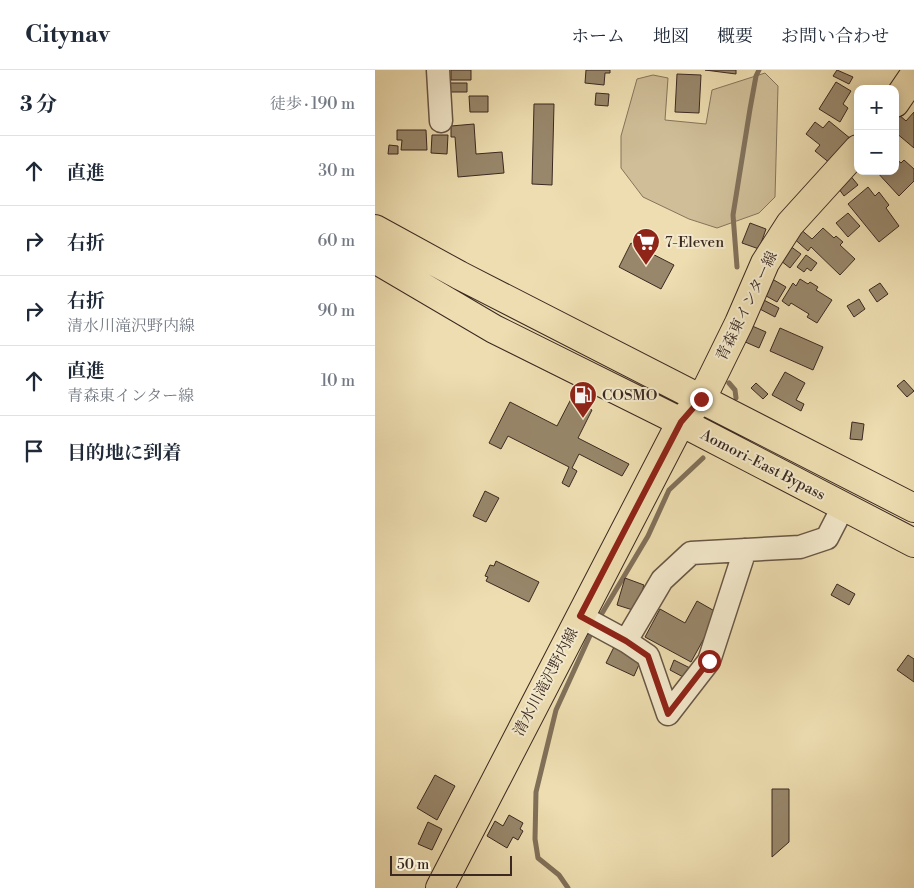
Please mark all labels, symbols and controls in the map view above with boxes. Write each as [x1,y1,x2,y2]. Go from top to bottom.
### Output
text: Citynav [25,20,110,50]
text: ホーム [571,25,625,48]
text: 地図 [653,25,689,48]
text: 概要 [717,25,753,48]
text: お問い合わせ [781,25,889,48]
map controls [854,85,899,175]
button: + [854,85,899,130]
text: 3 分 [20,92,57,118]
text: 徒歩 · 190 m [270,94,355,114]
button: − [854,130,899,175]
icon: ahead [20,157,48,185]
text: 直進 [67,161,105,185]
text: 30 m [318,161,355,181]
icon: right [20,227,48,255]
supermarket icon: 7-Eleven [631,227,661,266]
text: 右折 [67,231,105,255]
text: 60 m [317,231,355,251]
place label: 7-Eleven [665,233,724,252]
street label: 青森東インター線 [712,248,782,364]
text: 右折 [67,289,105,313]
icon: right [20,297,48,325]
text: 90 m [317,301,355,321]
text: 清水川滝沢野内線 [67,316,195,336]
text: 直進 [67,359,105,383]
icon: ahead [20,367,48,395]
text: 10 m [321,371,355,391]
fuel station icon: COSMO [568,380,598,419]
text: 青森東インター線 [67,386,194,406]
place label: COSMO [602,386,658,405]
route end [690,388,713,411]
street label: Aomori-East Bypass [697,425,829,505]
icon: arrive [20,437,48,465]
text: 目的地に到着 [67,441,181,465]
street label: 清水川滝沢野内線 [509,625,583,739]
route start [698,650,721,673]
scale bar [390,853,513,876]
text: 50 m [397,856,429,874]

